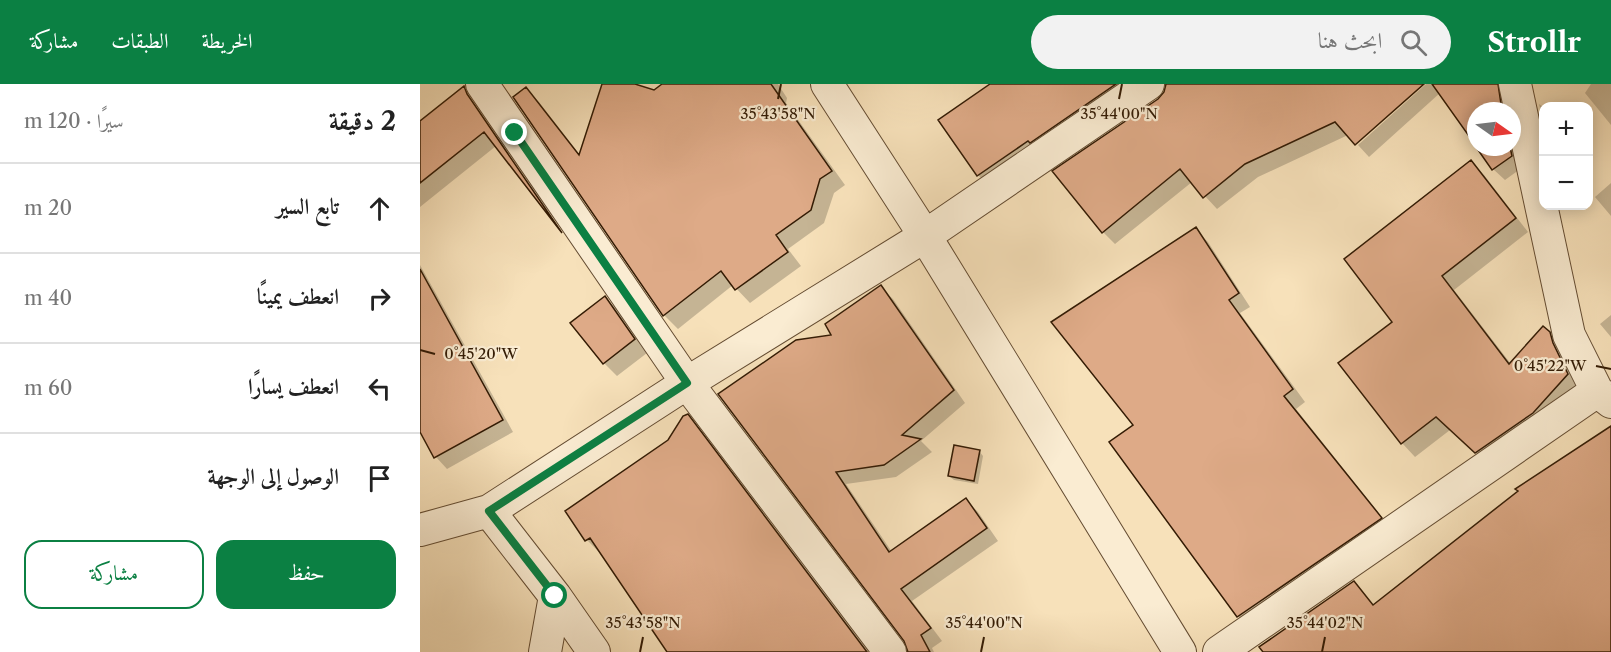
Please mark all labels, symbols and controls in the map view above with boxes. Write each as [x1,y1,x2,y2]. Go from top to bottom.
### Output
search box [1031,15,1451,69]
text: Strollr [1487,25,1581,59]
icon: search [1397,26,1430,59]
text: ابحث هنا [1318,27,1382,54]
text: مشاركة [30,28,78,53]
text: الطبقات [111,28,168,53]
text: الخريطة [201,28,253,53]
north arrow [1467,102,1521,156]
map controls [1539,102,1593,210]
button: + [1539,102,1593,156]
text: 35°43'58"N [740,104,816,123]
text: 35°44'00"N [1080,104,1158,123]
text: 2 دقيقة [329,105,396,137]
text: سيرًا · 120 m [24,109,124,133]
route end [501,119,527,145]
button: − [1539,156,1593,210]
icon: ahead [363,192,396,225]
text: تابع السير [276,193,339,220]
text: 20 m [24,196,72,220]
icon: right [363,282,396,315]
text: انعطف يمينًا [257,283,339,310]
text: 40 m [24,286,72,310]
text: 0°45'20"W [444,344,518,363]
text: 0°45'22"W [1514,356,1587,375]
icon: left [363,372,396,405]
text: انعطف يسارًا [248,373,339,400]
text: 60 m [24,376,72,400]
icon: arrive [363,462,396,495]
text: الوصول إلى الوجهة [207,463,339,490]
button: مشاركة [24,540,204,609]
button: حفظ [216,540,396,609]
route start [541,582,567,608]
text: 35°43'58"N [605,613,681,632]
text: 35°44'00"N [945,613,1023,632]
text: 35°44'02"N [1287,613,1363,632]

